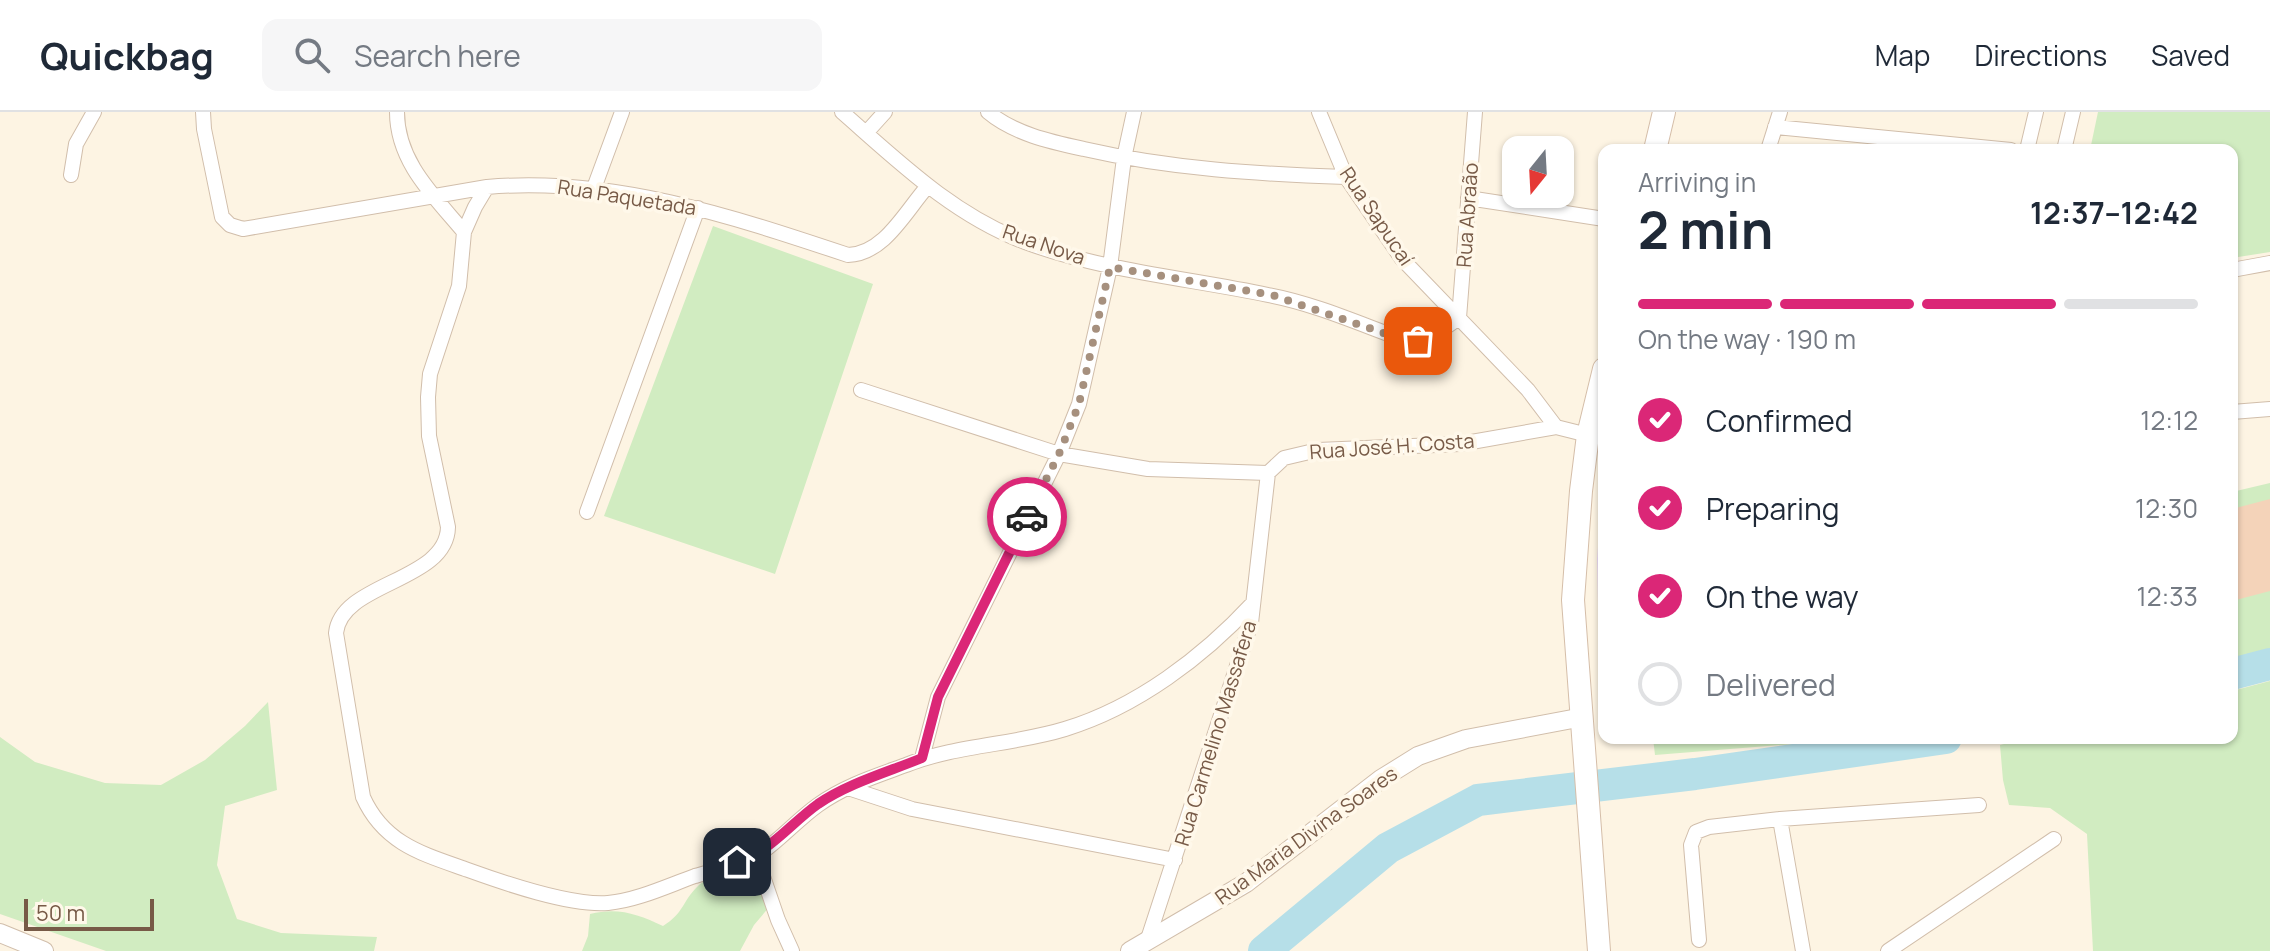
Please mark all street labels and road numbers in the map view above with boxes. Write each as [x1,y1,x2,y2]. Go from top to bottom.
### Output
street label: Rua Sapucaí [1334,161,1420,271]
street label: Rua Abraão [1450,162,1484,268]
street label: Rua Paquetada [556,173,698,221]
street label: Rua Nova [999,217,1089,271]
street label: Rua José H. Costa [1309,427,1475,465]
street label: Rua Carmelino Massafera [1168,617,1262,849]
street label: Rua Maria Divina Soares [1210,760,1402,910]

